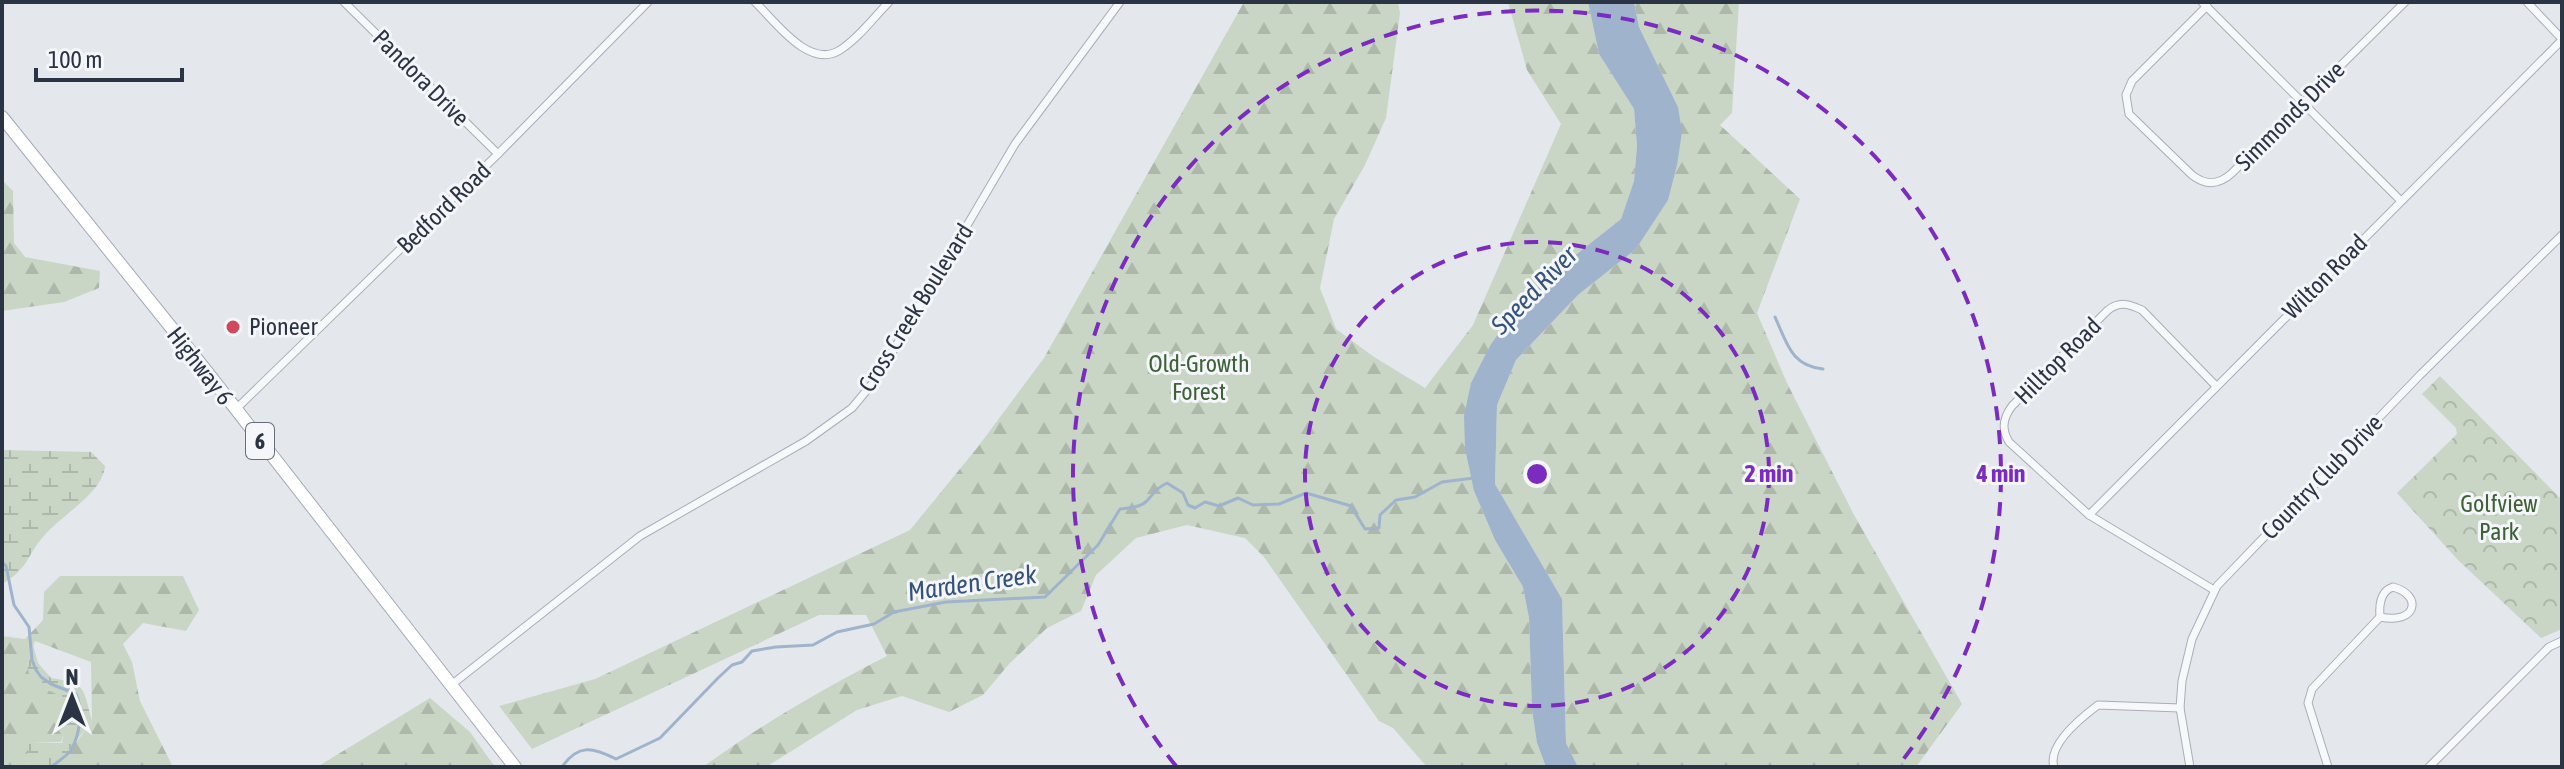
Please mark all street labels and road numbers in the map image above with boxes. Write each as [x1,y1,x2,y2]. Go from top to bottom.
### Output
street label: Pandora Drive [368,24,475,131]
street label: Simmonds Drive [2230,56,2350,176]
street label: Bedford Road [391,157,496,259]
street label: Cross Creek Boulevard [853,219,978,397]
street label: Wilton Road [2277,229,2372,324]
street label: Hilltop Road [2009,312,2106,409]
street label: Highway 6 [162,321,239,410]
street label: Country Club Drive [2255,409,2388,544]
road number: 6 [246,423,274,459]

